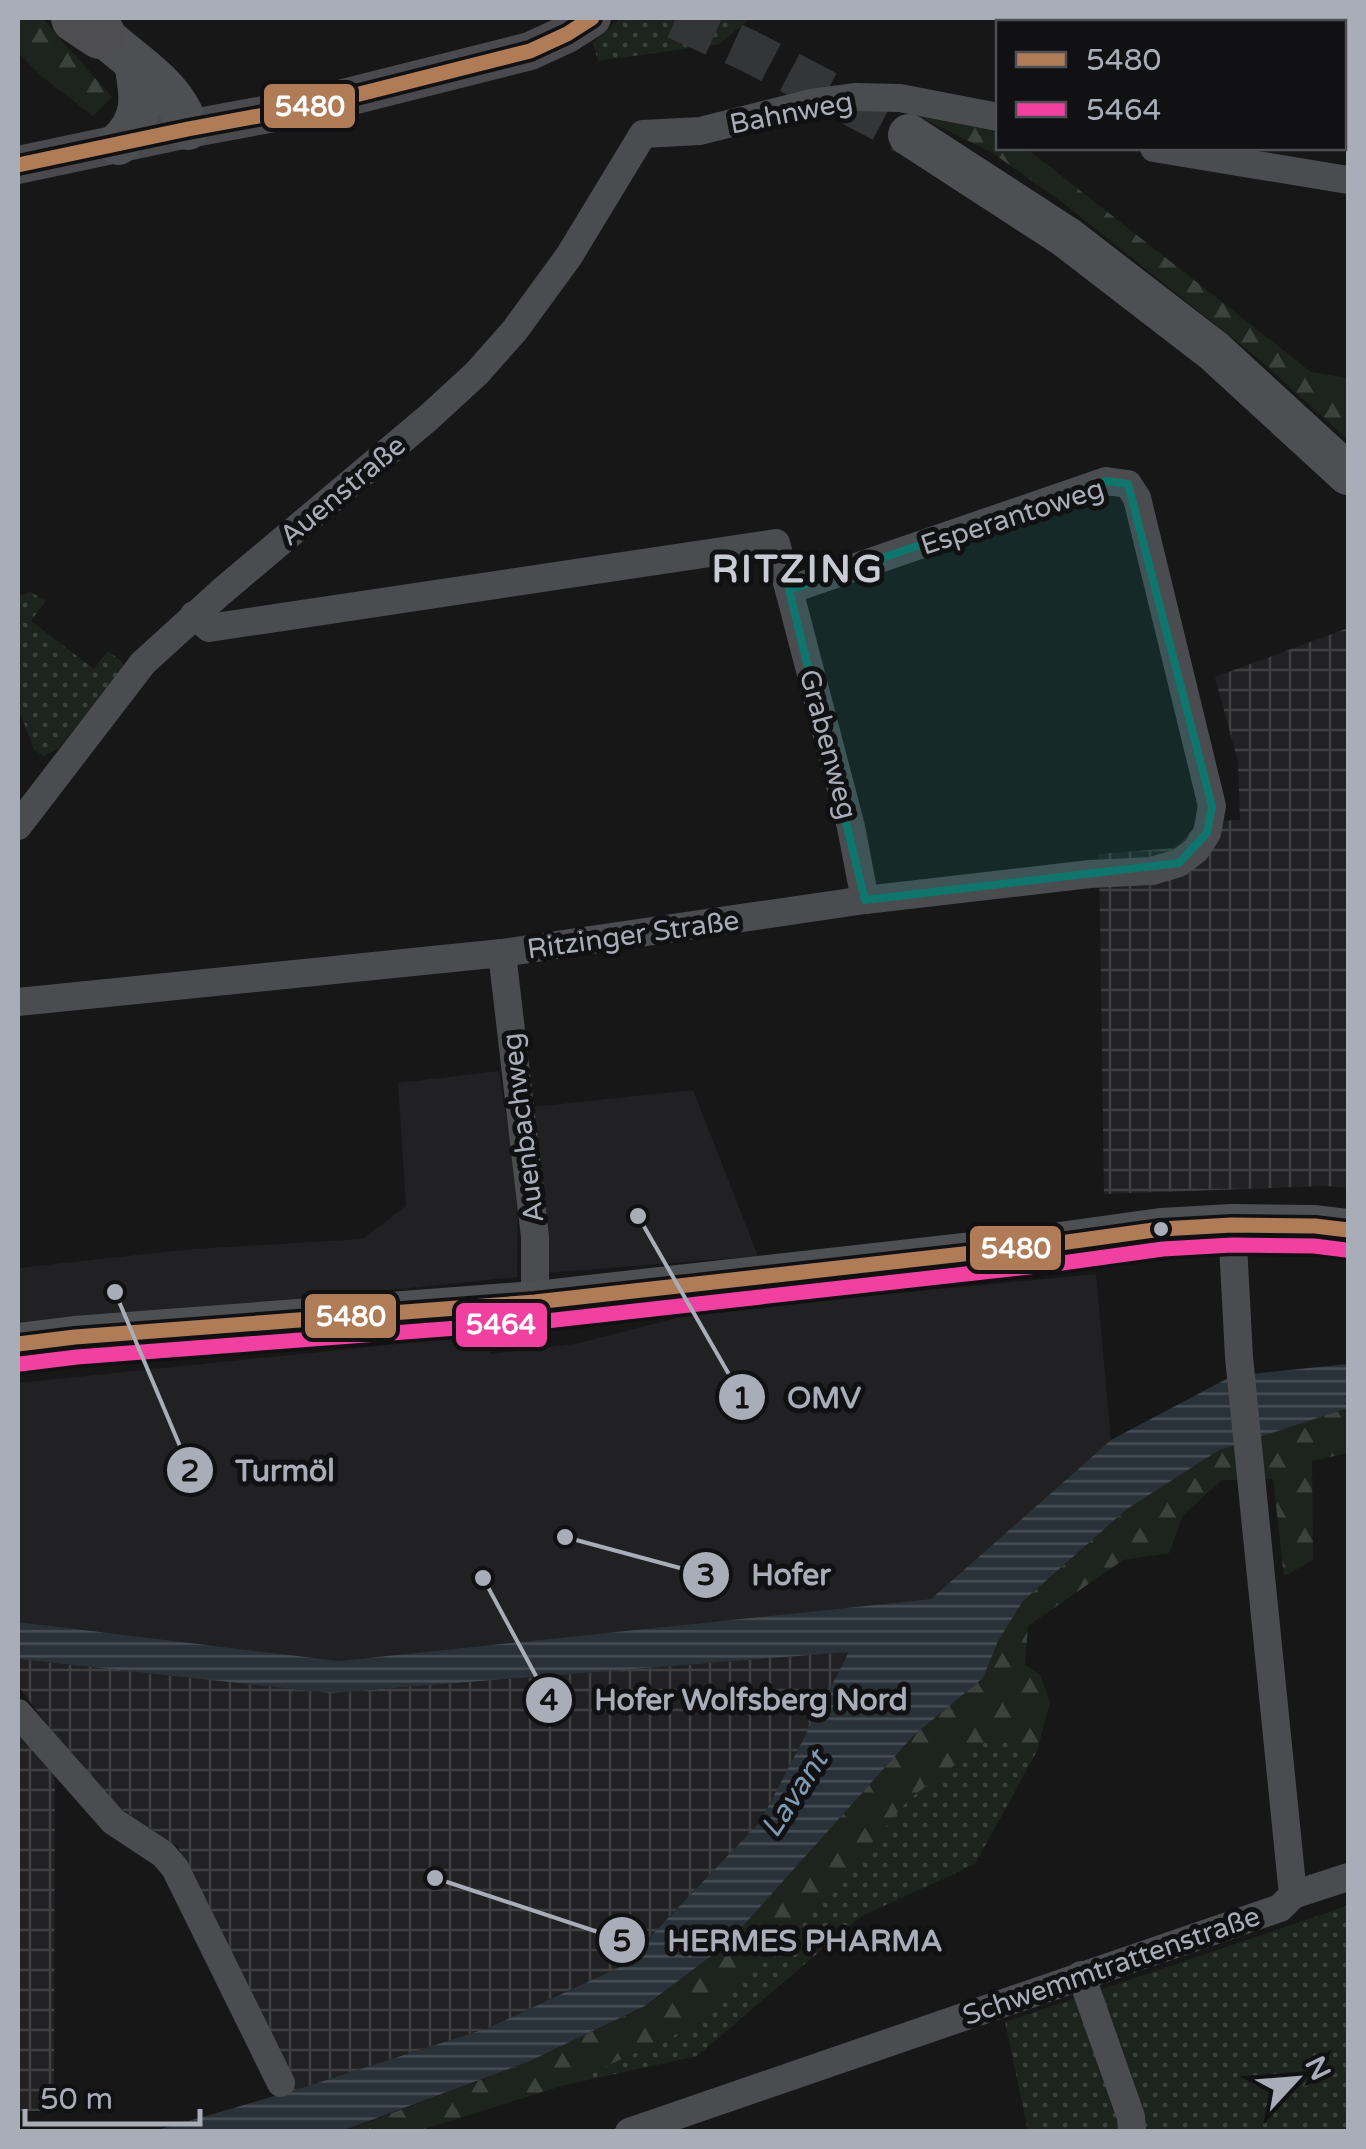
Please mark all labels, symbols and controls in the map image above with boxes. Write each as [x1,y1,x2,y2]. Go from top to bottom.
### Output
legend [996,20,1346,150]
text: 5480 [1086,42,1161,79]
line badge: 5480 [262,82,357,130]
street label: Bahnweg [727,84,856,142]
text: 5480 [275,90,345,124]
text: 5464 [1086,92,1161,129]
street label: Auenstraße [273,428,412,553]
street label: Esperantoweg [916,471,1108,563]
district label: RITZING [712,547,884,593]
street label: Grabenweg [792,666,864,823]
street label: Ritzinger Straße [525,903,741,967]
street label: Auenbachweg [494,1031,552,1225]
unlabelled marker [1151,1219,1171,1239]
line badge: 5480 [968,1224,1063,1272]
text: 5480 [981,1232,1051,1266]
line badge: 5480 [303,1292,398,1340]
text: 5480 [316,1300,386,1334]
line badge: 5464 [454,1301,549,1349]
text: 5464 [466,1308,537,1342]
callout: OMV [717,1367,881,1427]
text: 1 [733,1380,751,1417]
text: OMV [787,1380,861,1417]
callout: Turmöl [165,1440,355,1500]
text: 2 [181,1453,199,1490]
text: Turmöl [234,1453,335,1490]
callout: Hofer [681,1545,850,1605]
text: 3 [697,1557,715,1594]
text: Hofer [751,1557,831,1594]
callout: Hofer Wolfsberg Nord [524,1670,927,1730]
text: 4 [540,1682,559,1719]
text: Hofer Wolfsberg Nord [594,1682,908,1719]
water label: Lavant [753,1741,838,1845]
street label: Schwemmtrattenstraße [958,1899,1264,2033]
callout: HERMES PHARMA [597,1910,963,1970]
text: 5 [613,1923,631,1960]
text: HERMES PHARMA [667,1923,943,1960]
north arrow [1246,2029,1346,2129]
text: N [1297,2051,1338,2086]
scale bar [25,2064,200,2126]
text: 50 m [40,2081,113,2118]

